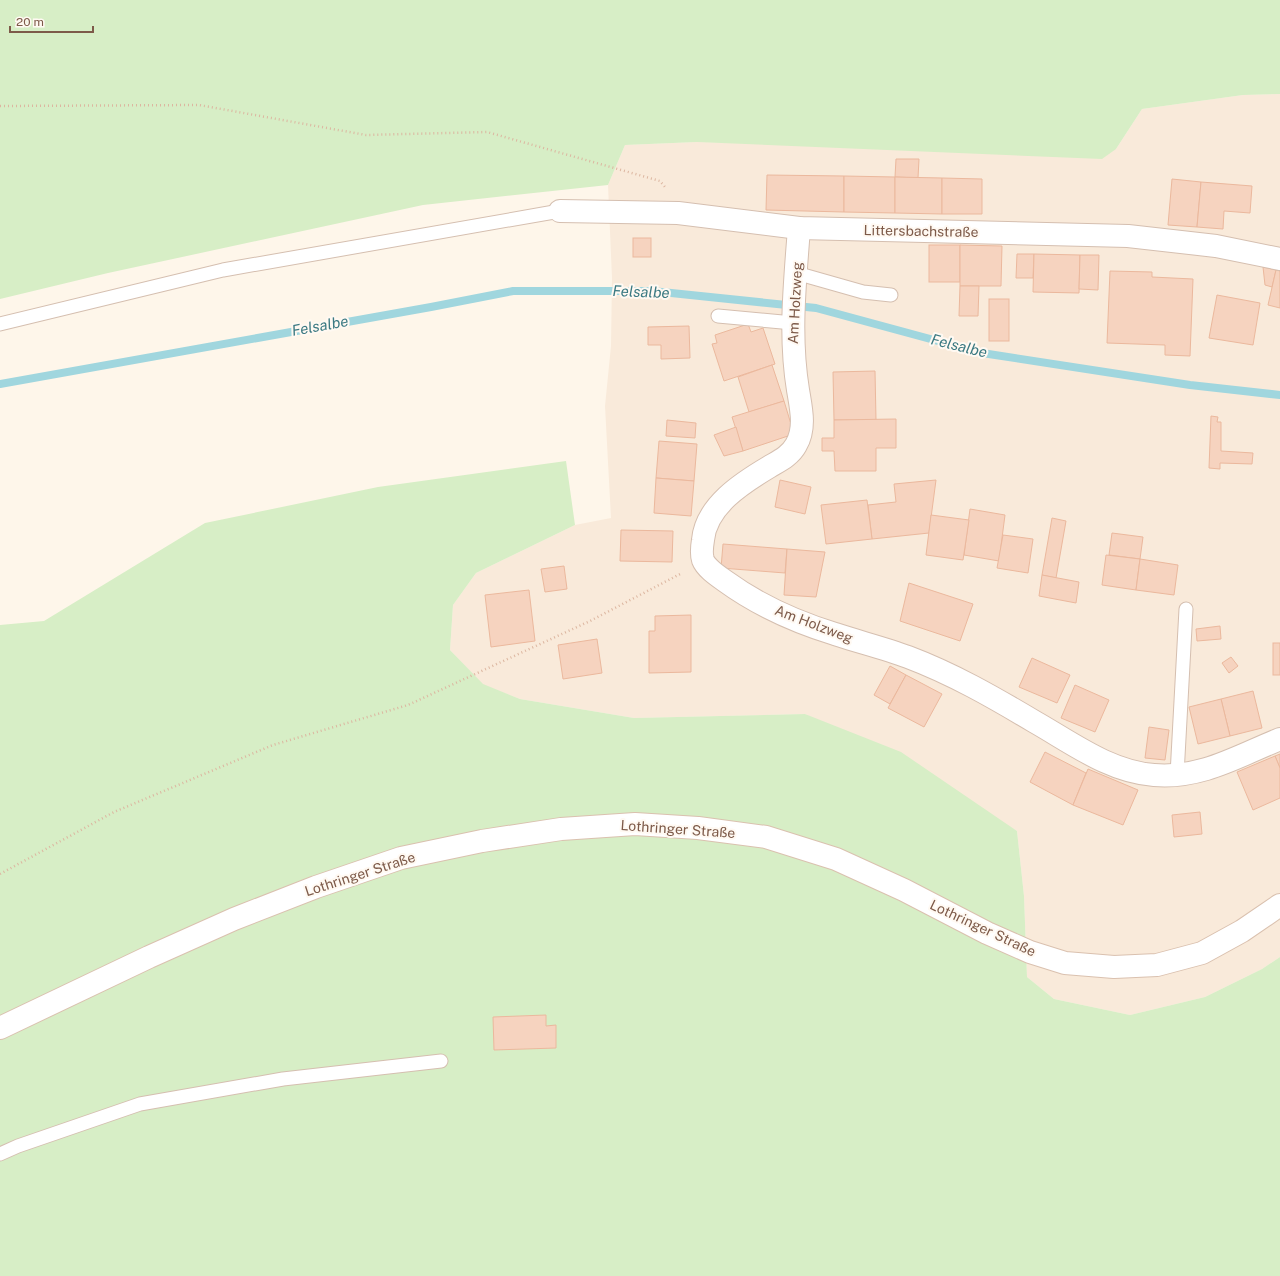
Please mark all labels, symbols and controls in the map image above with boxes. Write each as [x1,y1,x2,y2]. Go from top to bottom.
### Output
scale bar [10,8,93,34]
text: 20 m [16,15,44,29]
street label: Littersbachstraße [863,222,979,240]
street label: Am Holzweg [785,261,805,345]
water label: Felsalbe [612,282,670,301]
water label: Felsalbe [290,312,350,339]
water label: Felsalbe [929,330,989,361]
street label: Am Holzweg [773,602,856,646]
street label: Lothringer Straße [620,817,736,841]
street label: Lothringer Straße [303,849,417,899]
street label: Lothringer Straße [927,896,1039,960]

